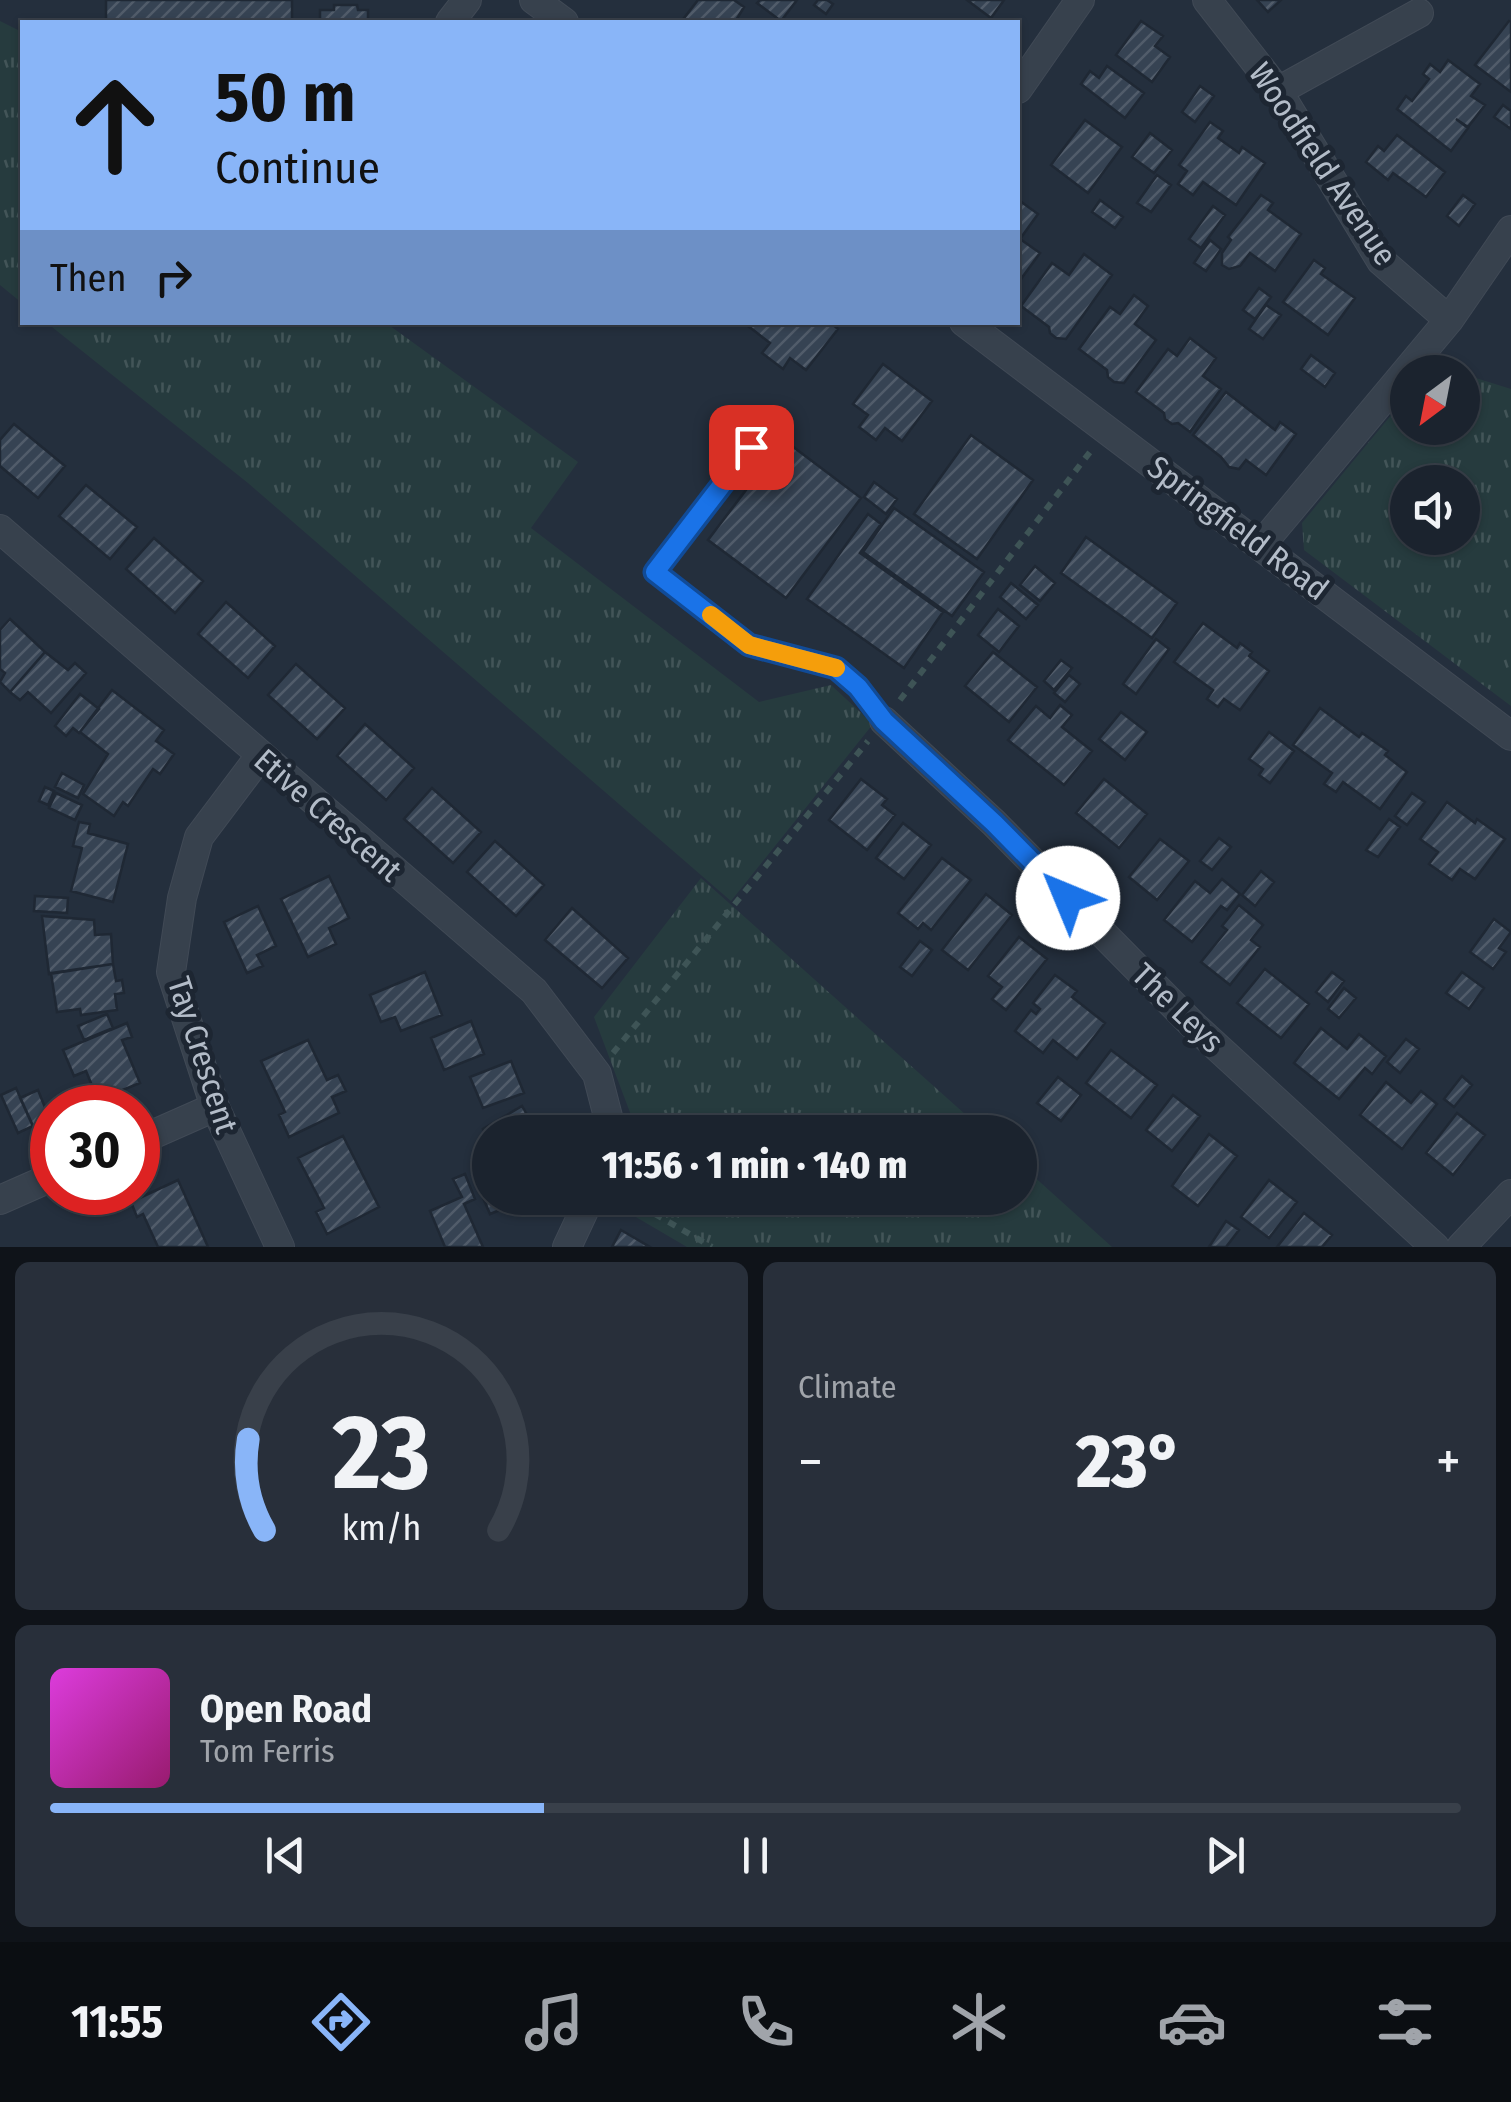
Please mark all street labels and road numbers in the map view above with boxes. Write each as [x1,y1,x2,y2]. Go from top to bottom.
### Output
street label: Woodfield Avenue [1241,55,1405,273]
street label: Springfield Road [1140,448,1336,608]
street label: Etive Crescent [247,741,410,889]
street label: The Leys [1125,955,1231,1061]
street label: Tay Crescent [160,972,246,1138]

